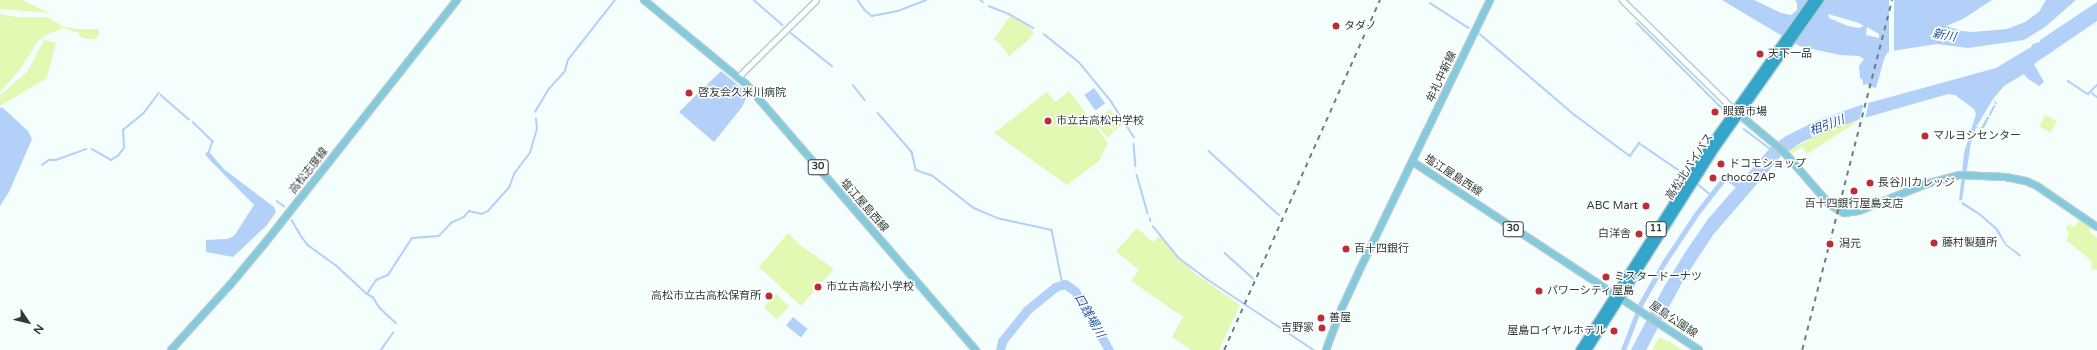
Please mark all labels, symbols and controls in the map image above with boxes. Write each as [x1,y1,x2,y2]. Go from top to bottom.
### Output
place label: タダノ [1344,19,1377,33]
marker: タダノ [1331,21,1341,31]
water label: 新川 [1931,27,1957,45]
place label: 天下一品 [1768,47,1812,61]
street label: 牟礼中新線 [1424,49,1460,105]
marker: 天下一品 [1755,49,1765,59]
place label: 啓友会久米川病院 [698,86,786,100]
marker: 啓友会久米川病院 [683,87,695,99]
place label: 眼鏡市場 [1723,105,1767,119]
marker: 眼鏡市場 [1710,107,1720,117]
water label: 相引川 [1808,113,1846,139]
place label: 市立古高松中学校 [1056,114,1144,128]
marker: 市立古高松中学校 [1043,116,1053,126]
place label: マルヨシセンター [1933,129,2021,143]
street label: 高松北バイパス [1663,131,1717,203]
marker: マルヨシセンター [1920,131,1930,141]
street label: 高松志度線 [287,145,331,197]
street label: 塩江屋島西線 [1422,152,1484,200]
place label: ドコモショップ [1729,157,1806,171]
road number: 30 [807,159,829,175]
marker: ドコモショップ [1716,159,1726,169]
place label: chocoZAP [1721,171,1775,185]
marker: chocoZAP [1708,173,1718,183]
place label: 長谷川カレッジ [1878,176,1955,190]
street label: 塩江屋島西線 [837,177,891,235]
marker: 長谷川カレッジ [1865,178,1875,188]
marker: 百十四銀行屋島支店 [1849,186,1859,196]
place label: 百十四銀行屋島支店 [1805,197,1903,211]
place label: ABC Mart [1586,199,1638,213]
marker: ABC Mart [1641,201,1651,211]
road number: 30 [1502,221,1524,237]
road number: 11 [1645,221,1667,237]
place label: 白洋舎 [1598,227,1631,241]
marker: 白洋舎 [1634,229,1644,239]
place label: 藤村製麺所 [1942,236,1997,250]
place label: 潟元 [1839,237,1861,251]
marker: 潟元 [1824,238,1836,250]
marker: 藤村製麺所 [1929,238,1939,248]
place label: 百十四銀行 [1354,242,1409,256]
marker: 百十四銀行 [1341,244,1351,254]
place label: ミスタードーナツ [1614,270,1702,284]
marker: ミスタードーナツ [1601,272,1611,282]
place label: 市立古高松小学校 [826,280,914,294]
marker: 市立古高松小学校 [813,282,823,292]
place label: パワーシティ屋島 [1547,284,1635,298]
marker: パワーシティ屋島 [1534,286,1544,296]
place label: 高松市立古高松保育所 [651,289,761,303]
marker: 高松市立古高松保育所 [764,291,774,301]
water label: 口銭場川 [1071,292,1107,340]
street label: 屋島公園線 [1647,299,1699,341]
north arrow [8,302,48,342]
place label: 善屋 [1329,311,1351,325]
marker: 善屋 [1316,313,1326,323]
place label: 吉野家 [1281,321,1314,335]
text: N [30,322,46,337]
marker: 吉野家 [1317,323,1327,333]
place label: 屋島ロイヤルホテル [1507,324,1606,338]
marker: 屋島ロイヤルホテル [1609,326,1619,336]

